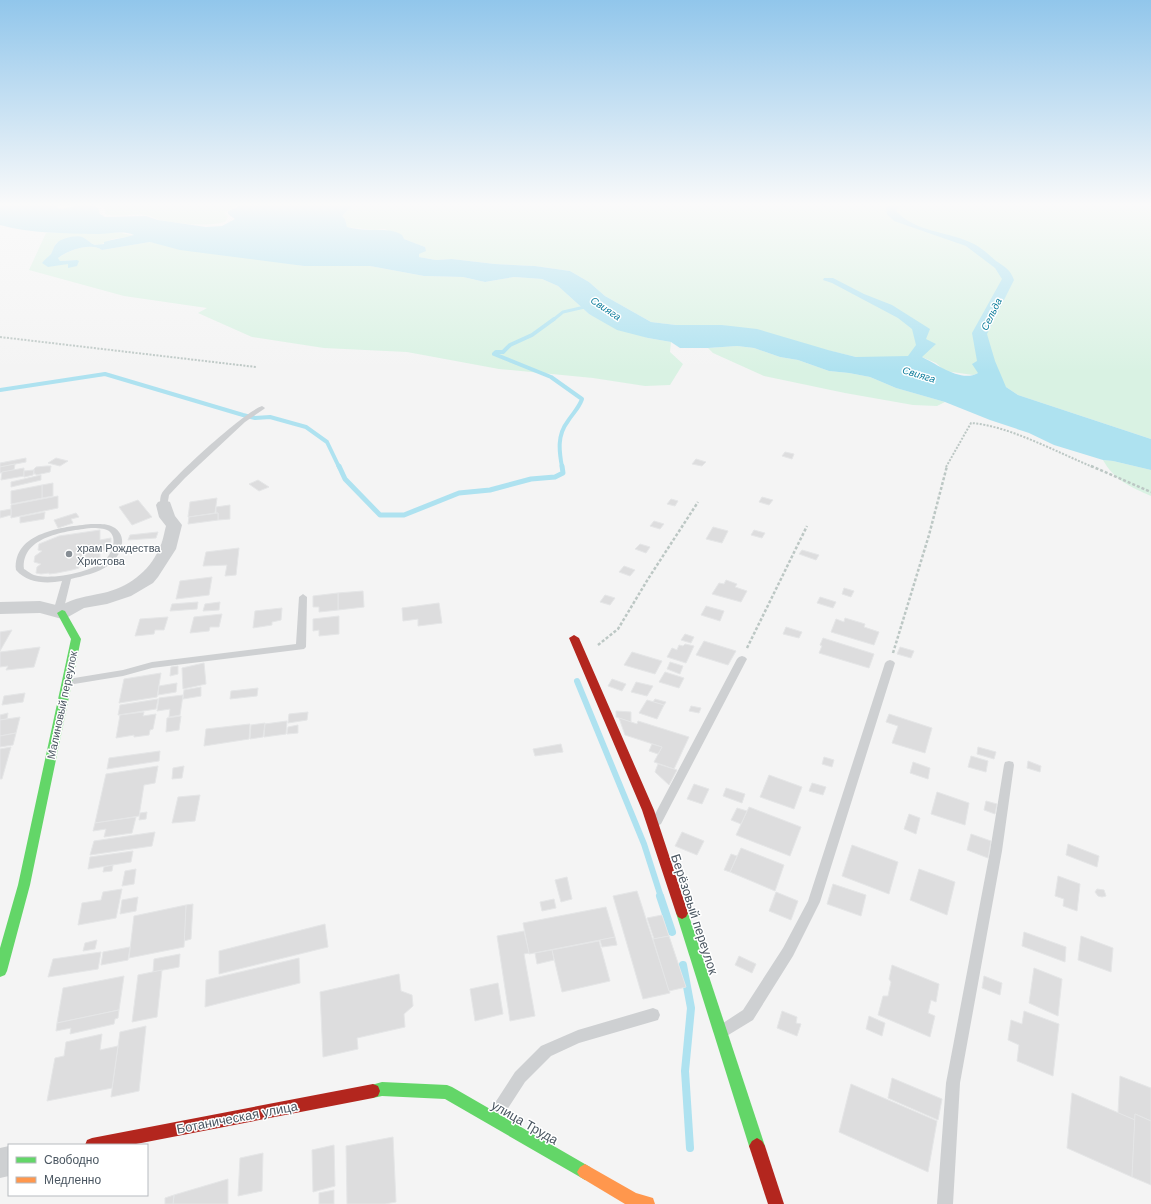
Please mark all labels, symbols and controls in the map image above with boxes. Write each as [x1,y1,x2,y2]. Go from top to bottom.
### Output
water label: Свияга [589,294,623,323]
water label: Сельда [979,296,1004,332]
water label: Свияга [901,364,937,385]
place label: храм Рождества Христова [77,542,161,567]
marker: храм Рождества Христова [64,549,74,559]
street label: Малиновый переулок [45,650,79,760]
street label: Берёзовый переулок [668,852,721,977]
street label: улица Труда [489,1097,561,1148]
street label: Ботаническая улица [175,1098,300,1137]
legend [8,1144,148,1196]
text: Свободно [44,1153,99,1167]
text: Медленно [44,1173,101,1187]

